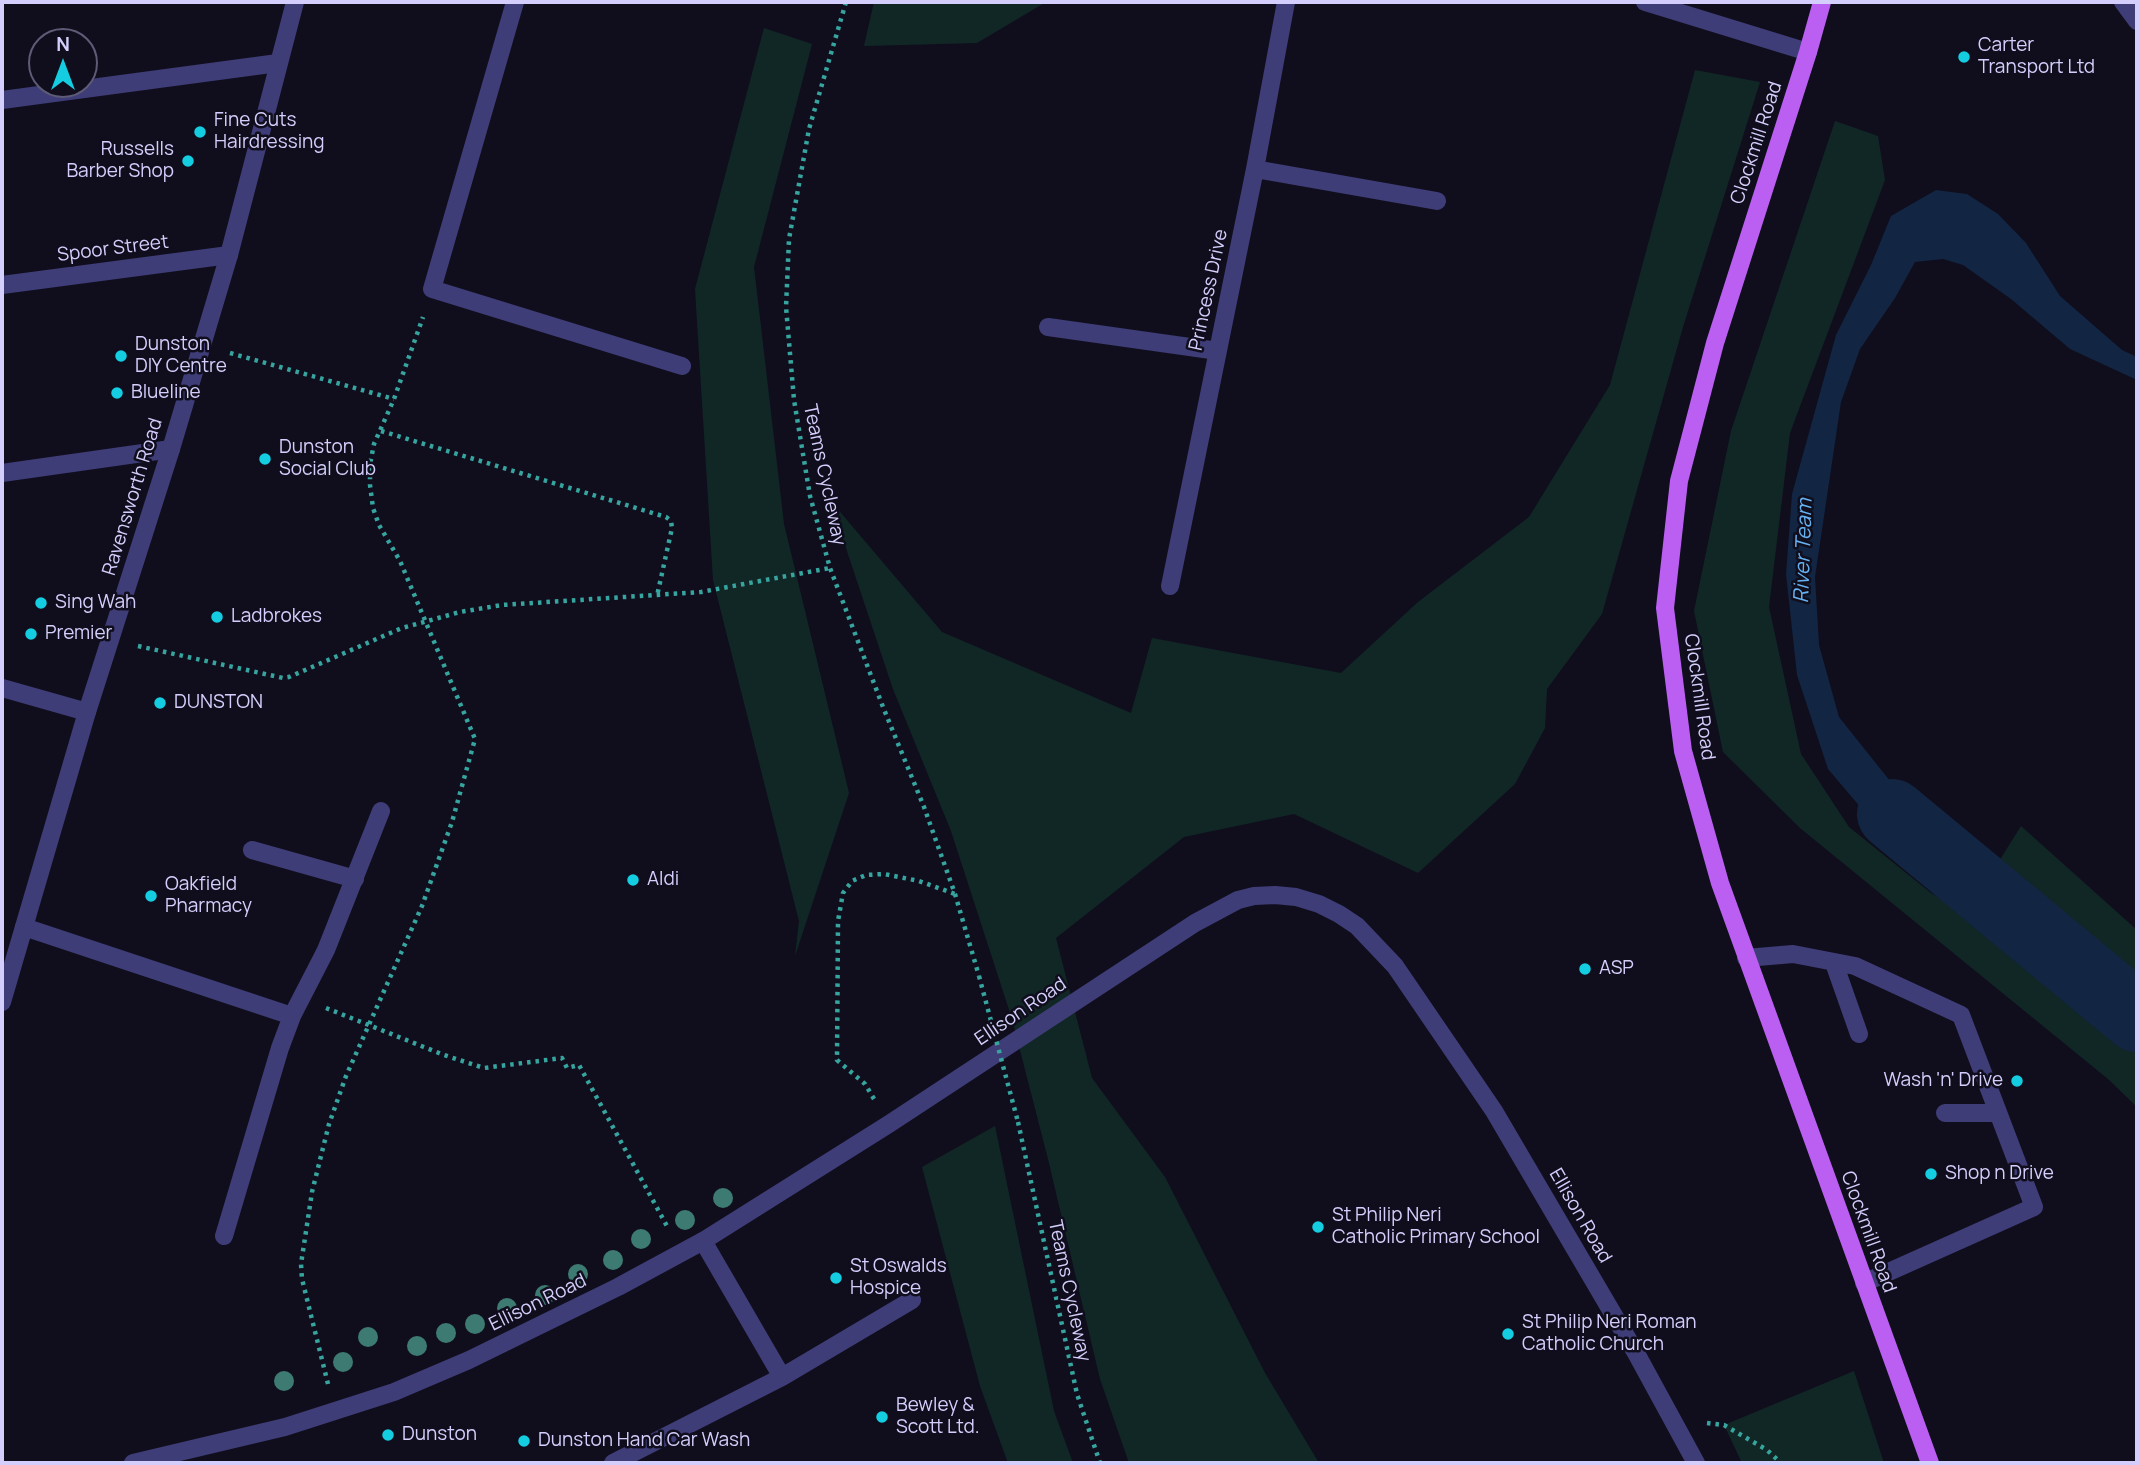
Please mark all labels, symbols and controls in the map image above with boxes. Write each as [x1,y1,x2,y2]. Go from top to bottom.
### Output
north arrow [28,28,98,98]
text: N [56,31,70,57]
place label: Carter Transport Ltd [1978,35,2095,79]
marker: Carter Transport Ltd [1956,49,1972,65]
street label: Clockmill Road [1726,79,1788,207]
place label: Fine Cuts Hairdressing [214,110,325,154]
marker: Fine Cuts Hairdressing [192,124,208,140]
place label: Russells Barber Shop [66,139,174,183]
marker: Russells Barber Shop [180,153,196,169]
street label: Princess Drive [1185,227,1233,353]
street label: Spoor Street [56,231,170,267]
place label: Dunston DIY Centre [135,334,227,378]
marker: Dunston DIY Centre [113,348,129,364]
place label: Blueline [131,382,201,404]
marker: Blueline [109,385,125,401]
street label: Teams Cycleway [798,402,850,548]
street label: Ravensworth Road [98,416,168,578]
place label: Dunston Social Club [279,437,376,481]
marker: Dunston Social Club [257,451,273,467]
water label: River Team [1790,498,1818,604]
place label: Sing Wah [55,592,136,614]
marker: Sing Wah [33,595,49,611]
place label: Ladbrokes [231,606,322,628]
marker: Ladbrokes [209,609,225,625]
place label: Premier [45,623,112,645]
marker: Premier [23,626,39,642]
street label: Clockmill Road [1679,632,1719,762]
place label: DUNSTON [174,692,263,714]
marker: DUNSTON [152,695,168,711]
place label: Aldi [647,869,679,891]
marker: Aldi [625,872,641,888]
place label: Oakfield Pharmacy [165,874,252,918]
marker: Oakfield Pharmacy [143,888,159,904]
place label: ASP [1599,958,1634,980]
marker: ASP [1577,961,1593,977]
street label: Ellison Road [971,973,1071,1051]
place label: Wash 'n' Drive [1884,1070,2003,1092]
marker: Wash 'n' Drive [2009,1073,2025,1089]
place label: Shop n Drive [1945,1163,2054,1185]
street label: Ellison Road [1544,1165,1616,1267]
marker: Shop n Drive [1923,1166,1939,1182]
street label: Clockmill Road [1835,1168,1901,1296]
place label: St Philip Neri Catholic Primary School [1332,1205,1540,1249]
street label: Teams Cycleway [1043,1218,1095,1364]
marker: St Philip Neri Catholic Primary School [1310,1219,1326,1235]
place label: St Oswalds Hospice [850,1256,947,1300]
street label: Ellison Road [486,1270,590,1336]
marker: St Oswalds Hospice [828,1270,844,1286]
place label: St Philip Neri Roman Catholic Church [1522,1312,1697,1356]
marker: St Philip Neri Roman Catholic Church [1500,1326,1516,1342]
place label: Bewley & Scott Ltd. [896,1395,980,1439]
marker: Bewley & Scott Ltd. [874,1409,890,1425]
place label: Dunston [402,1424,477,1446]
marker: Dunston [380,1427,396,1443]
place label: Dunston Hand Car Wash [538,1430,750,1452]
marker: Dunston Hand Car Wash [516,1433,532,1449]

